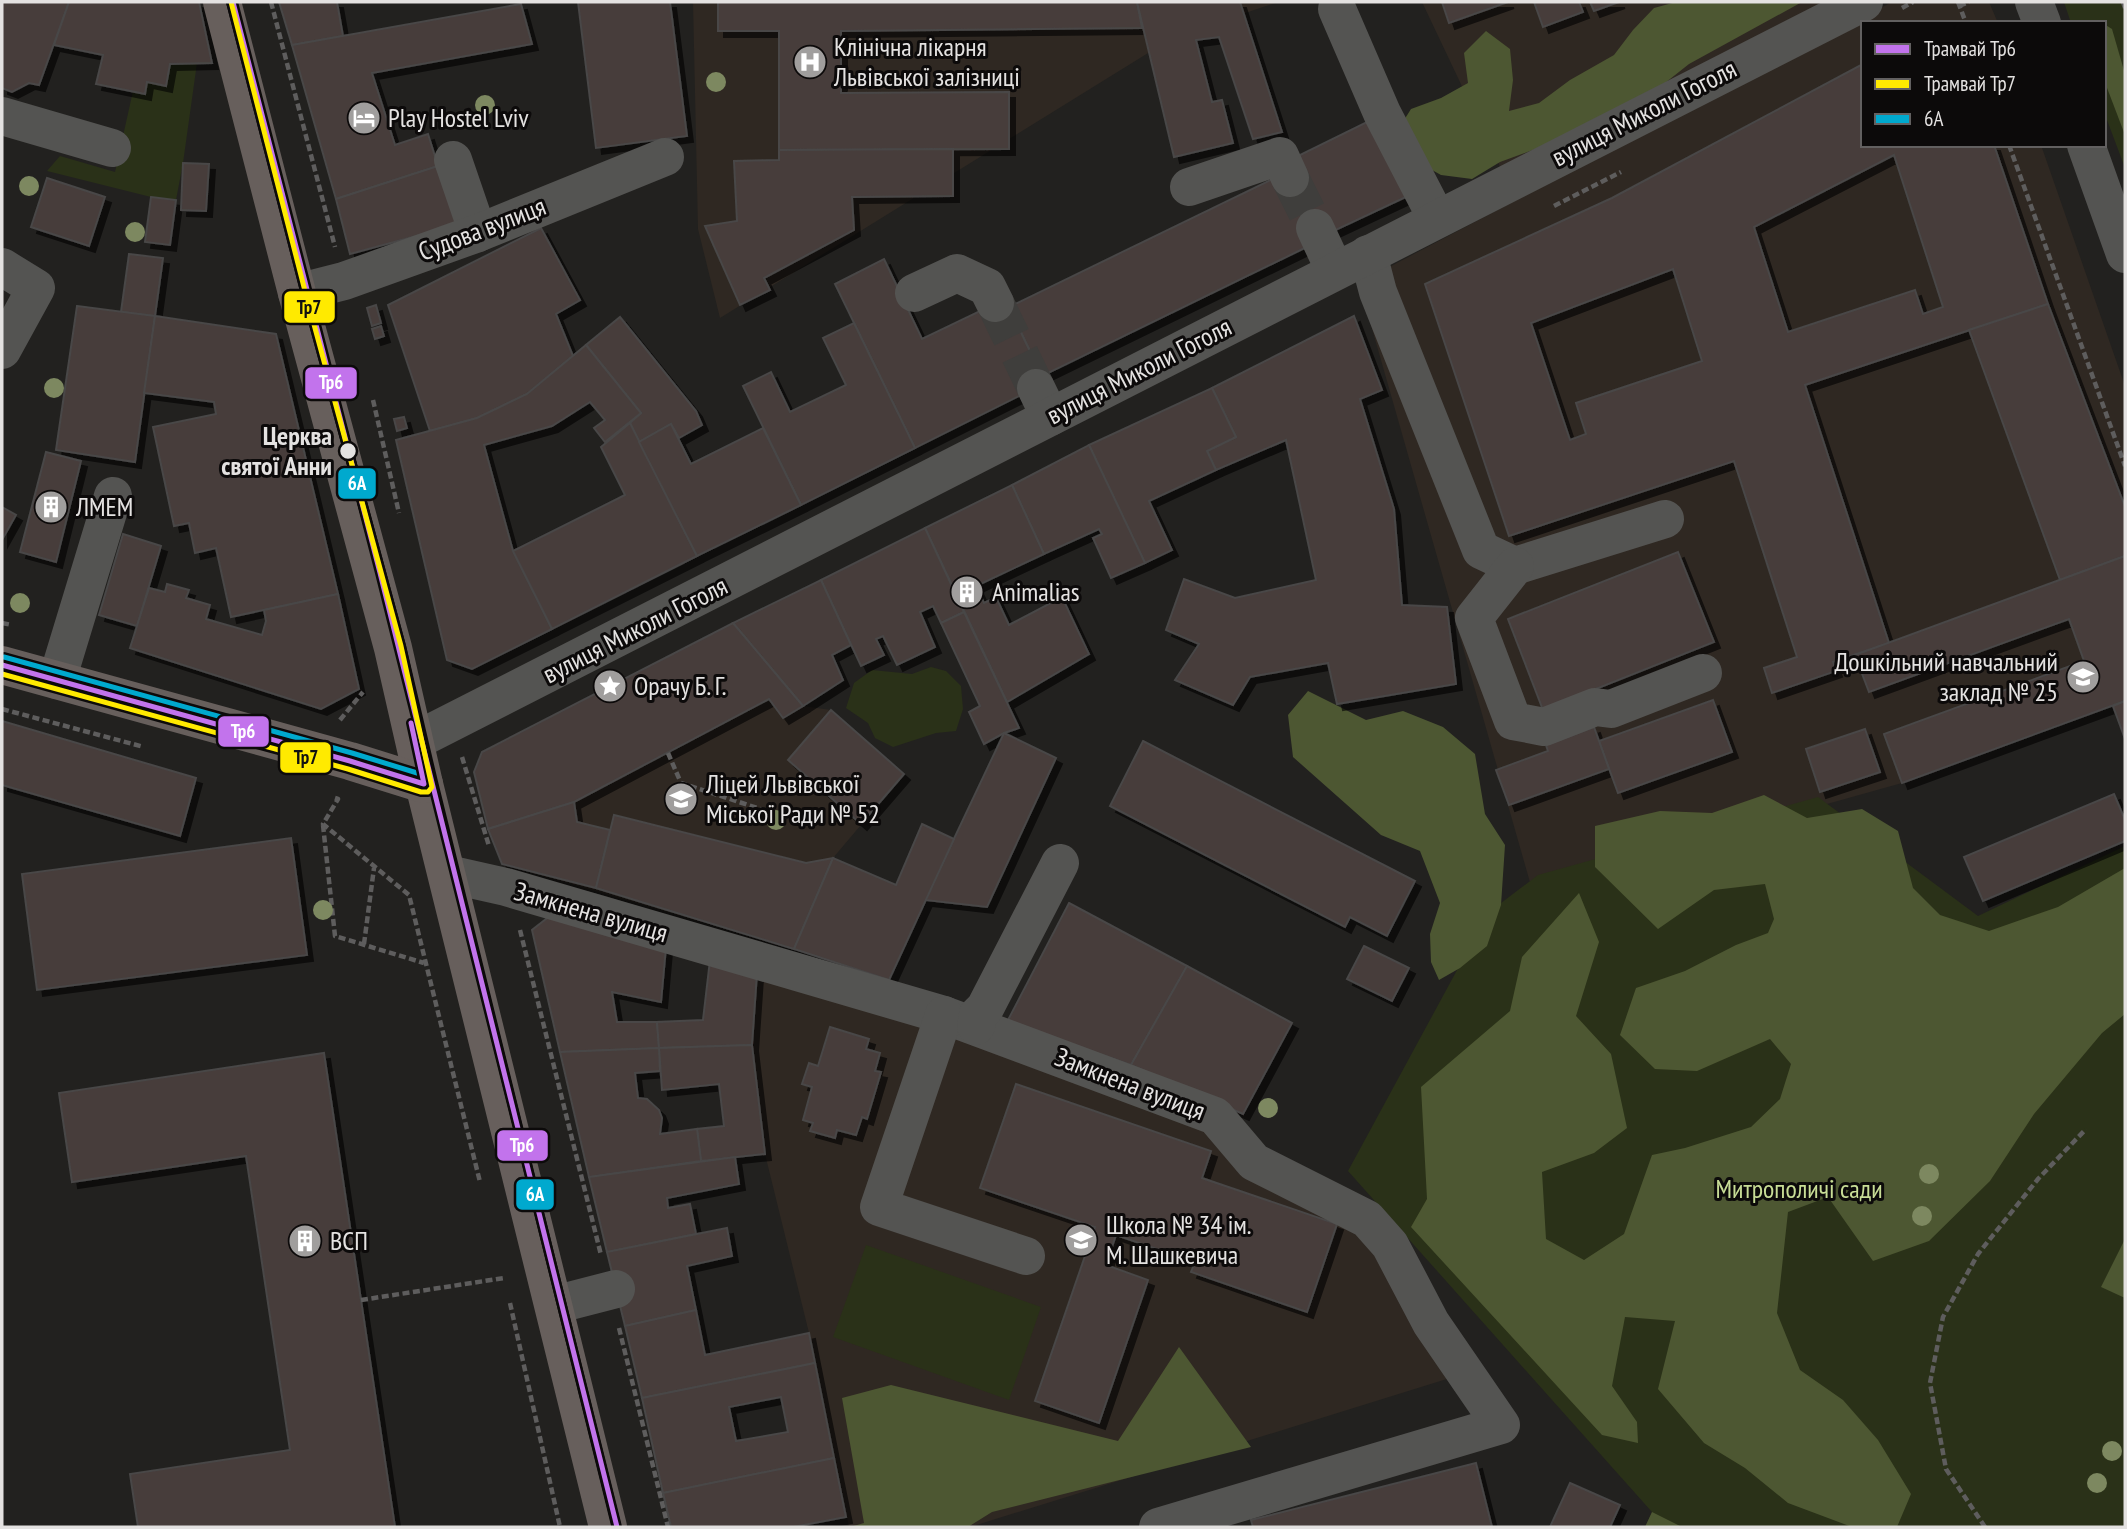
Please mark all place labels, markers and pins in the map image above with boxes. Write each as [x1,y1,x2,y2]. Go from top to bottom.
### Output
place label: Клінічна лікарня Львівської залізниці [833,30,1020,93]
hospital icon: Клінічна лікарня Львівської залізниці [791,43,829,81]
hotel icon: Play Hostel Lviv [345,99,383,137]
place label: Play Hostel Lviv [388,101,529,134]
place label: Церква святої Анни [221,419,332,482]
marker: Церква святої Анни [338,441,358,461]
building icon: ЛМЕМ [32,488,70,526]
place label: ЛМЕМ [75,490,133,523]
building icon: Animalias [948,573,986,611]
place label: Animalias [992,575,1080,608]
place label: Дошкільний навчальний заклад № 25 [1835,645,2058,708]
school or university icon: Дошкільний навчальний заклад № 25 [2064,658,2102,696]
place icon: Орачу Б. Г. [591,667,629,705]
place label: Орачу Б. Г. [634,669,726,702]
place label: Ліцей Львівської Міської Ради № 52 [705,767,880,830]
school or university icon: Ліцей Львівської Міської Ради № 52 [662,780,700,818]
place label: Школа № 34 ім. М. Шашкевича [1106,1208,1251,1271]
school or university icon: Школа № 34 ім. М. Шашкевича [1062,1221,1100,1259]
building icon: ВСП [286,1222,324,1260]
place label: ВСП [330,1224,368,1257]

